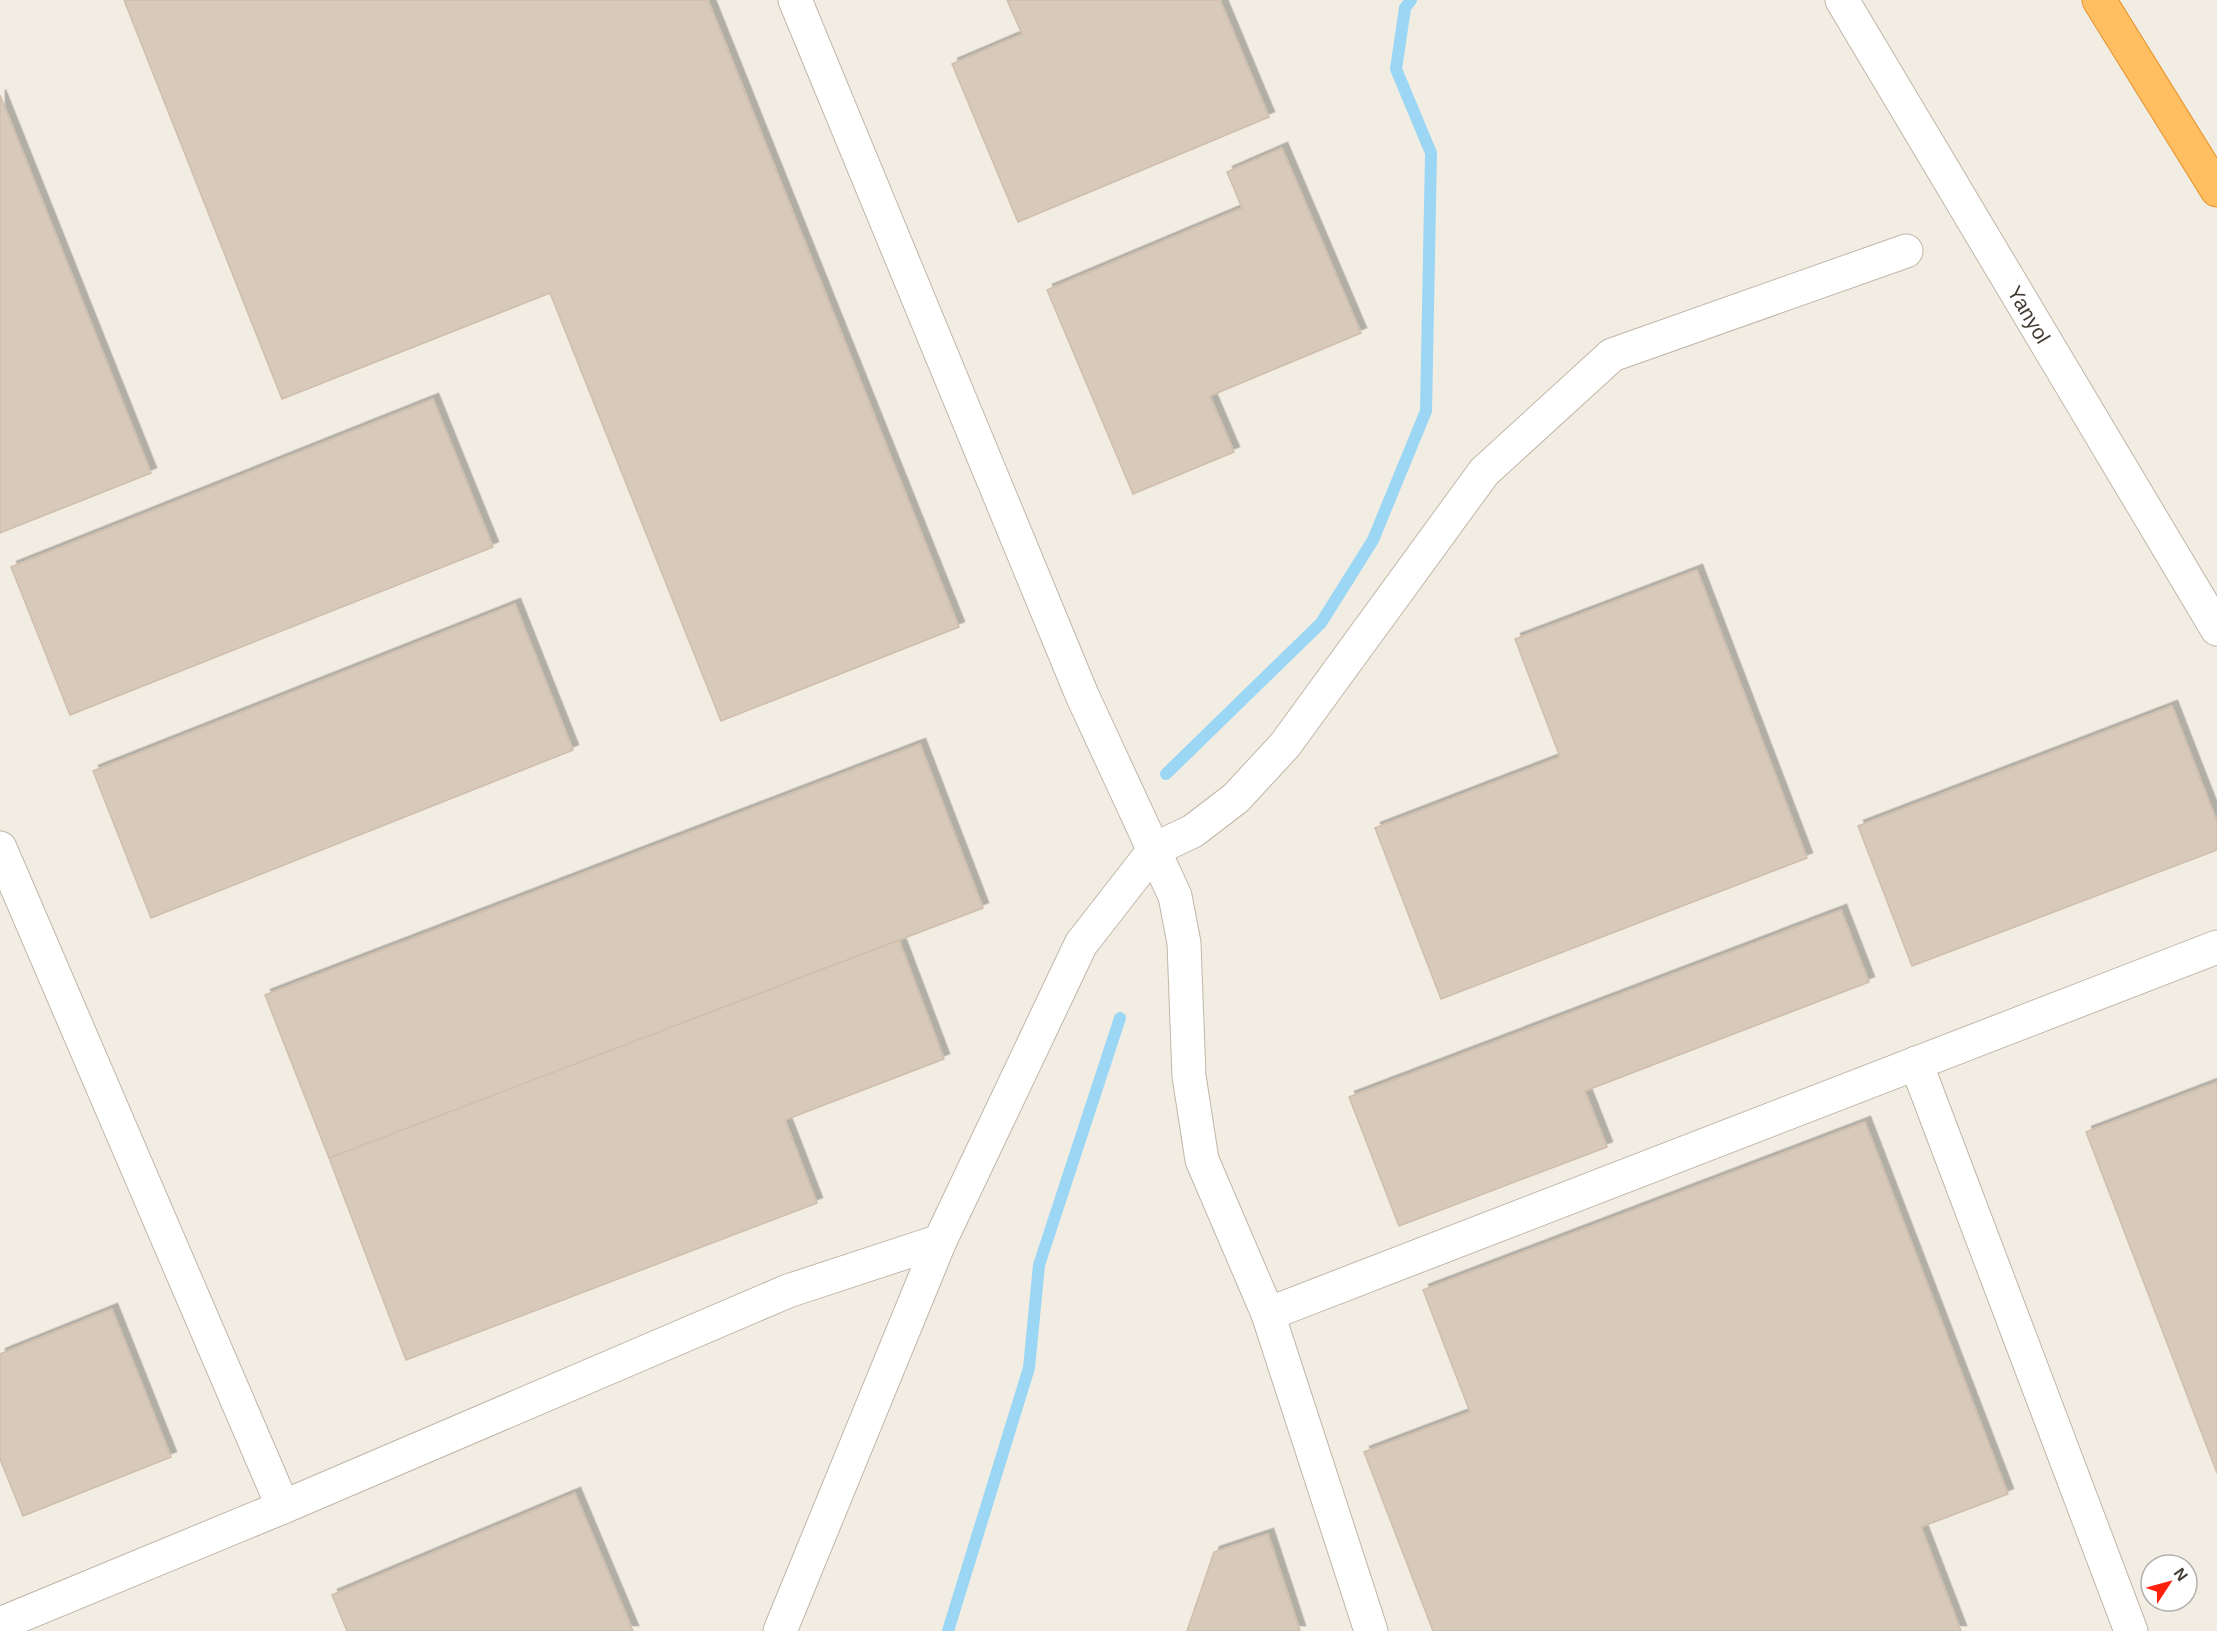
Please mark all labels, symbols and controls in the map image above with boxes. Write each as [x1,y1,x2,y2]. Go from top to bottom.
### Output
street label: Yanyol [2003,282,2055,347]
north arrow [2139,1553,2199,1613]
text: N [2170,1565,2191,1584]

